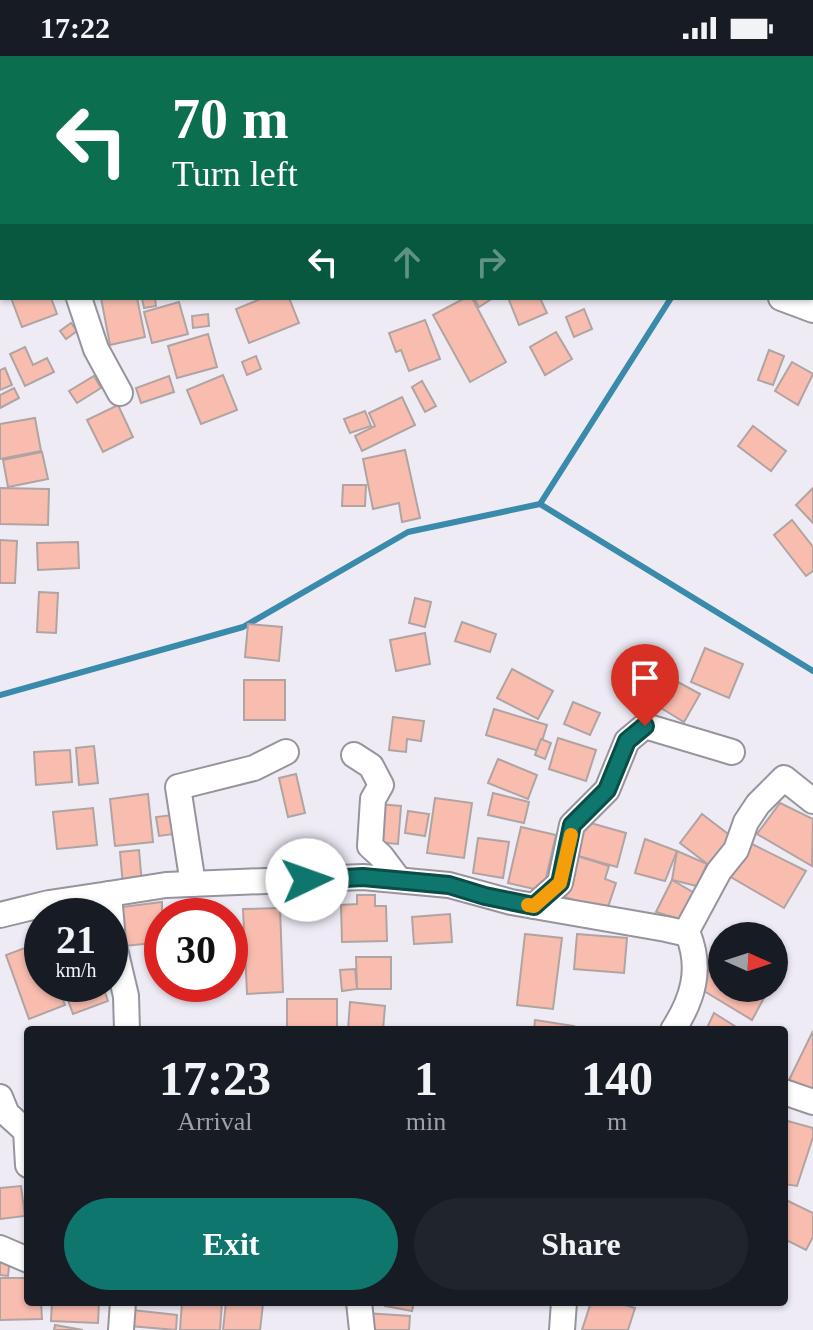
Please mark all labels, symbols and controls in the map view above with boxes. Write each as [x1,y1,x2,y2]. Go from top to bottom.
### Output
text: 17:22 [40,11,110,44]
icon: left [40,88,144,192]
text: 70 m [172,88,289,150]
text: Turn left [172,154,298,194]
icon: left [301,240,345,284]
icon: ahead [385,240,429,284]
icon: right [469,240,513,284]
pin [611,644,679,726]
icon: arrive [623,656,667,700]
position arrow [265,838,349,922]
speed limit sign: 30 [144,898,248,1002]
text: 21 [56,917,96,962]
north arrow [708,922,788,1002]
map controls [708,922,788,1002]
text: km/h [55,959,97,981]
text: 17:23 [159,1052,271,1105]
text: 1 [414,1052,438,1105]
text: 140 [581,1052,653,1105]
text: Arrival [177,1107,252,1136]
text: min [406,1107,446,1136]
text: m [607,1107,627,1136]
button: Exit [64,1198,398,1290]
button: Share [414,1198,748,1290]

